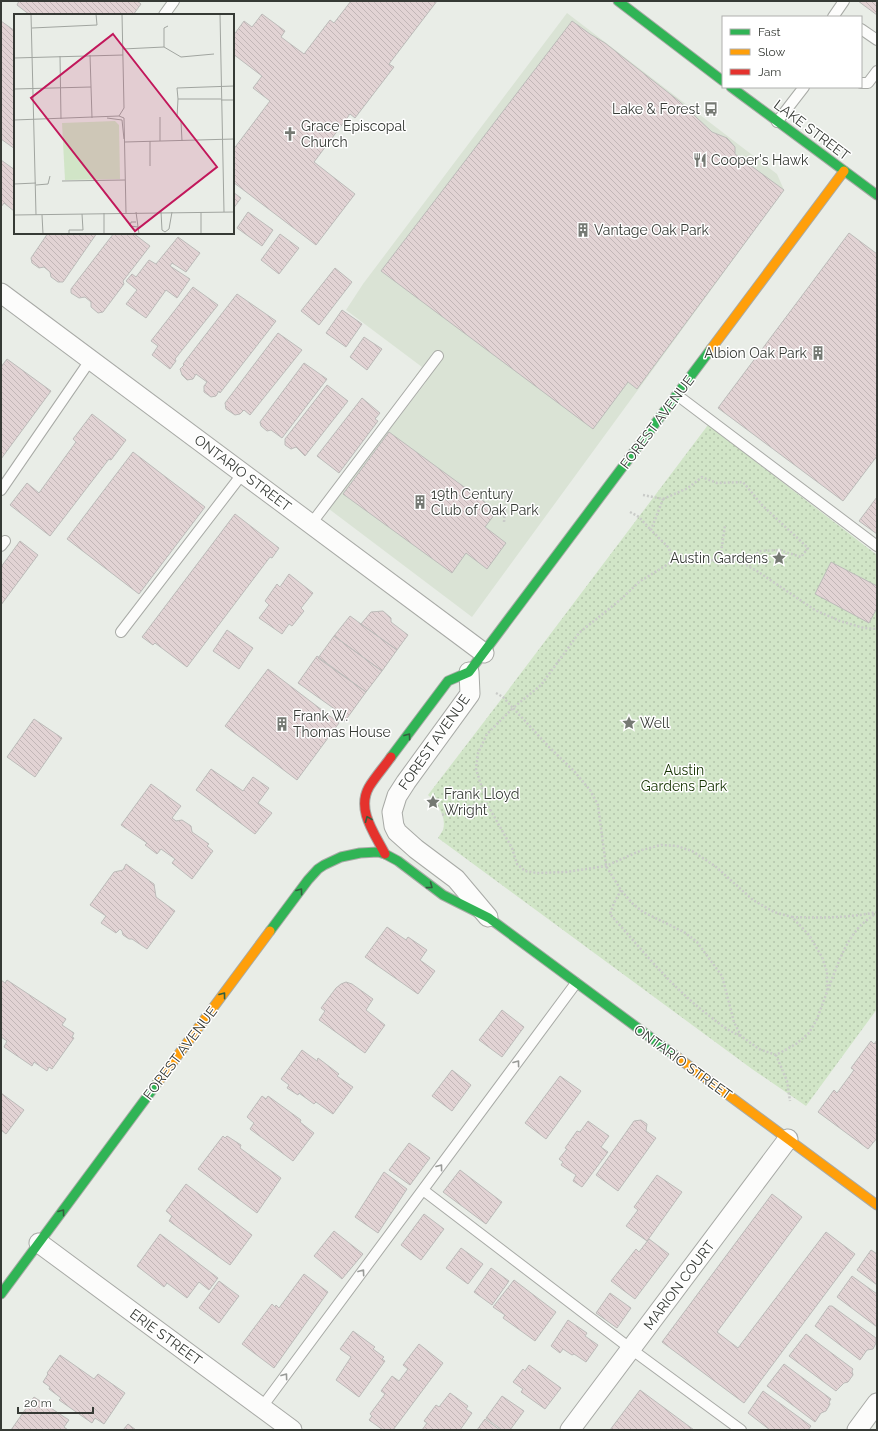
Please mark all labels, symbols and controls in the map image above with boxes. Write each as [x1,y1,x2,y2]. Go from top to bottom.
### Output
inset map [14,14,234,234]
legend [722,16,862,88]
text: Fast [758,25,781,39]
text: Slow [758,45,785,59]
text: Jam [758,65,781,79]
street label: LAKE STREET [771,96,853,164]
place label: Lake & Forest [612,101,700,117]
bus stop icon: Lake & Forest [703,101,719,117]
place label: Grace Episcopal Church [301,118,406,150]
church icon: Grace Episcopal Church [282,126,298,142]
restaurant icon: Cooper's Hawk [692,152,708,168]
place label: Cooper's Hawk [711,152,809,168]
building icon: Vantage Oak Park [575,222,591,238]
place label: Vantage Oak Park [594,222,710,238]
place label: Albion Oak Park [704,345,808,361]
building icon: Albion Oak Park [810,345,826,361]
street label: FOREST AVENUE [617,372,697,472]
street label: ONTARIO STREET [192,431,295,515]
place label: 19th Century Club of Oak Park [431,486,539,518]
building icon: 19th Century Club of Oak Park [412,494,428,510]
place label: Austin Gardens [670,550,768,566]
place icon: Austin Gardens [771,550,787,566]
street label: FOREST AVENUE [395,691,473,793]
place label: Frank W. Thomas House [293,708,391,740]
place icon: Well [621,715,637,731]
place label: Well [640,715,670,731]
building icon: Frank W. Thomas House [274,716,290,732]
one-way arrow [403,733,410,740]
park label: Austin Gardens Park [641,762,728,794]
place label: Frank Lloyd Wright [444,786,519,818]
place icon: Frank Lloyd Wright [425,794,441,810]
one-way arrow [364,816,372,823]
one-way arrow [426,881,433,888]
one-way arrow [295,888,302,895]
one-way arrow [218,992,226,999]
street label: FOREST AVENUE [140,1003,220,1103]
street label: ONTARIO STREET [631,1021,735,1103]
one-way arrow [512,1060,519,1067]
one-way arrow [435,1164,442,1171]
one-way arrow [57,1209,65,1216]
street label: MARION COURT [640,1237,718,1333]
one-way arrow [357,1269,364,1276]
street label: ERIE STREET [127,1306,205,1369]
one-way arrow [280,1374,287,1381]
scale bar [18,1389,93,1415]
text: 20 m [24,1396,52,1410]

